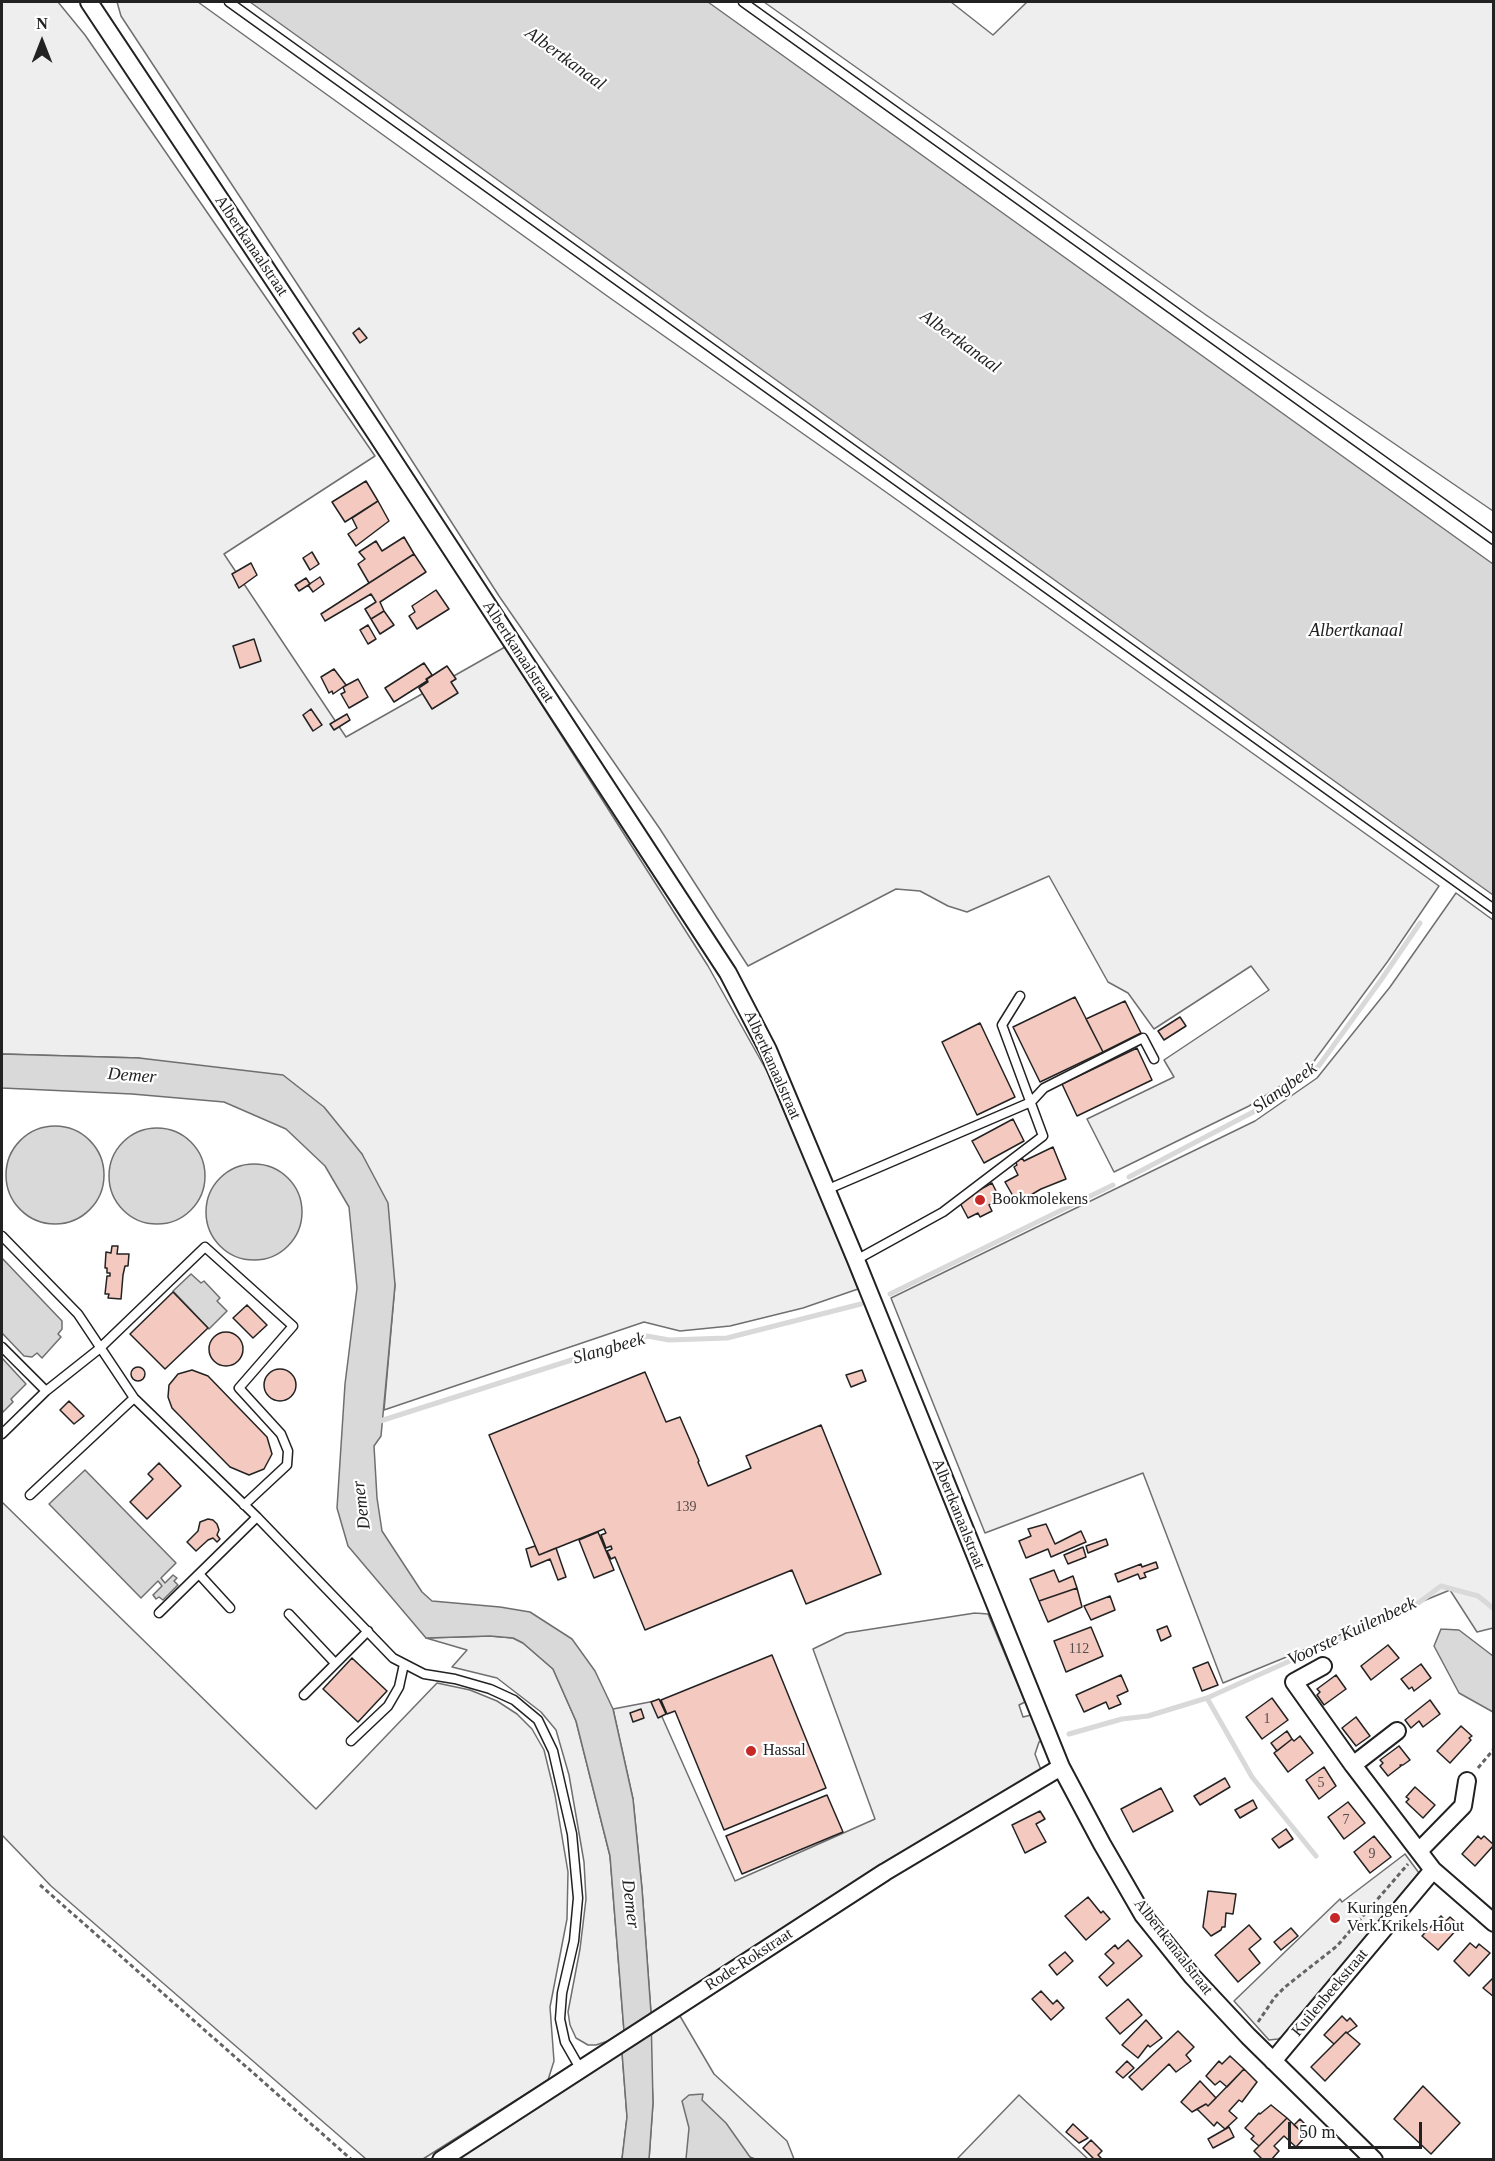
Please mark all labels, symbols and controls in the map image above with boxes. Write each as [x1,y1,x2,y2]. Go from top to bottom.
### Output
north arrow [12,12,72,72]
text: N [36,15,48,32]
water label: Albertkanaal [521,23,609,95]
street label: Albertkanaalstraat [210,192,292,300]
water label: Albertkanaal [916,306,1004,378]
street label: Albertkanaalstraat [478,598,558,706]
water label: Albertkanaal [1309,620,1403,642]
street label: Albertkanaalstraat [739,1008,805,1122]
water label: Slangbeek [1249,1058,1321,1118]
water label: Demer [107,1064,157,1088]
place label: Bookmolekens [992,1190,1088,1210]
marker: Bookmolekens [973,1193,987,1207]
water label: Slangbeek [570,1328,648,1370]
street label: Albertkanaalstraat [927,1456,989,1572]
water label: Demer [348,1479,376,1531]
house number: 139 [676,1499,696,1515]
water label: Voorste Kuilenbeek [1284,1593,1420,1671]
house number: 112 [1069,1641,1089,1657]
house number: 1 [1264,1711,1270,1727]
place label: Hassal [763,1741,806,1761]
marker: Hassal [744,1744,758,1758]
house number: 5 [1318,1775,1324,1791]
house number: 7 [1342,1812,1350,1828]
house number: 9 [1368,1846,1376,1862]
water label: Demer [616,1878,644,1930]
street label: Albertkanaalstraat [1129,1895,1217,1999]
place label: Kuringen Verk.Krikels Hout [1347,1899,1464,1937]
marker: Kuringen Verk.Krikels Hout [1328,1911,1342,1925]
street label: Rode-Rokstraat [702,1925,796,1995]
street label: Kuilenbeekstraat [1288,1945,1372,2041]
scale bar [1291,2110,1424,2148]
text: 50 m [1299,2122,1336,2142]

